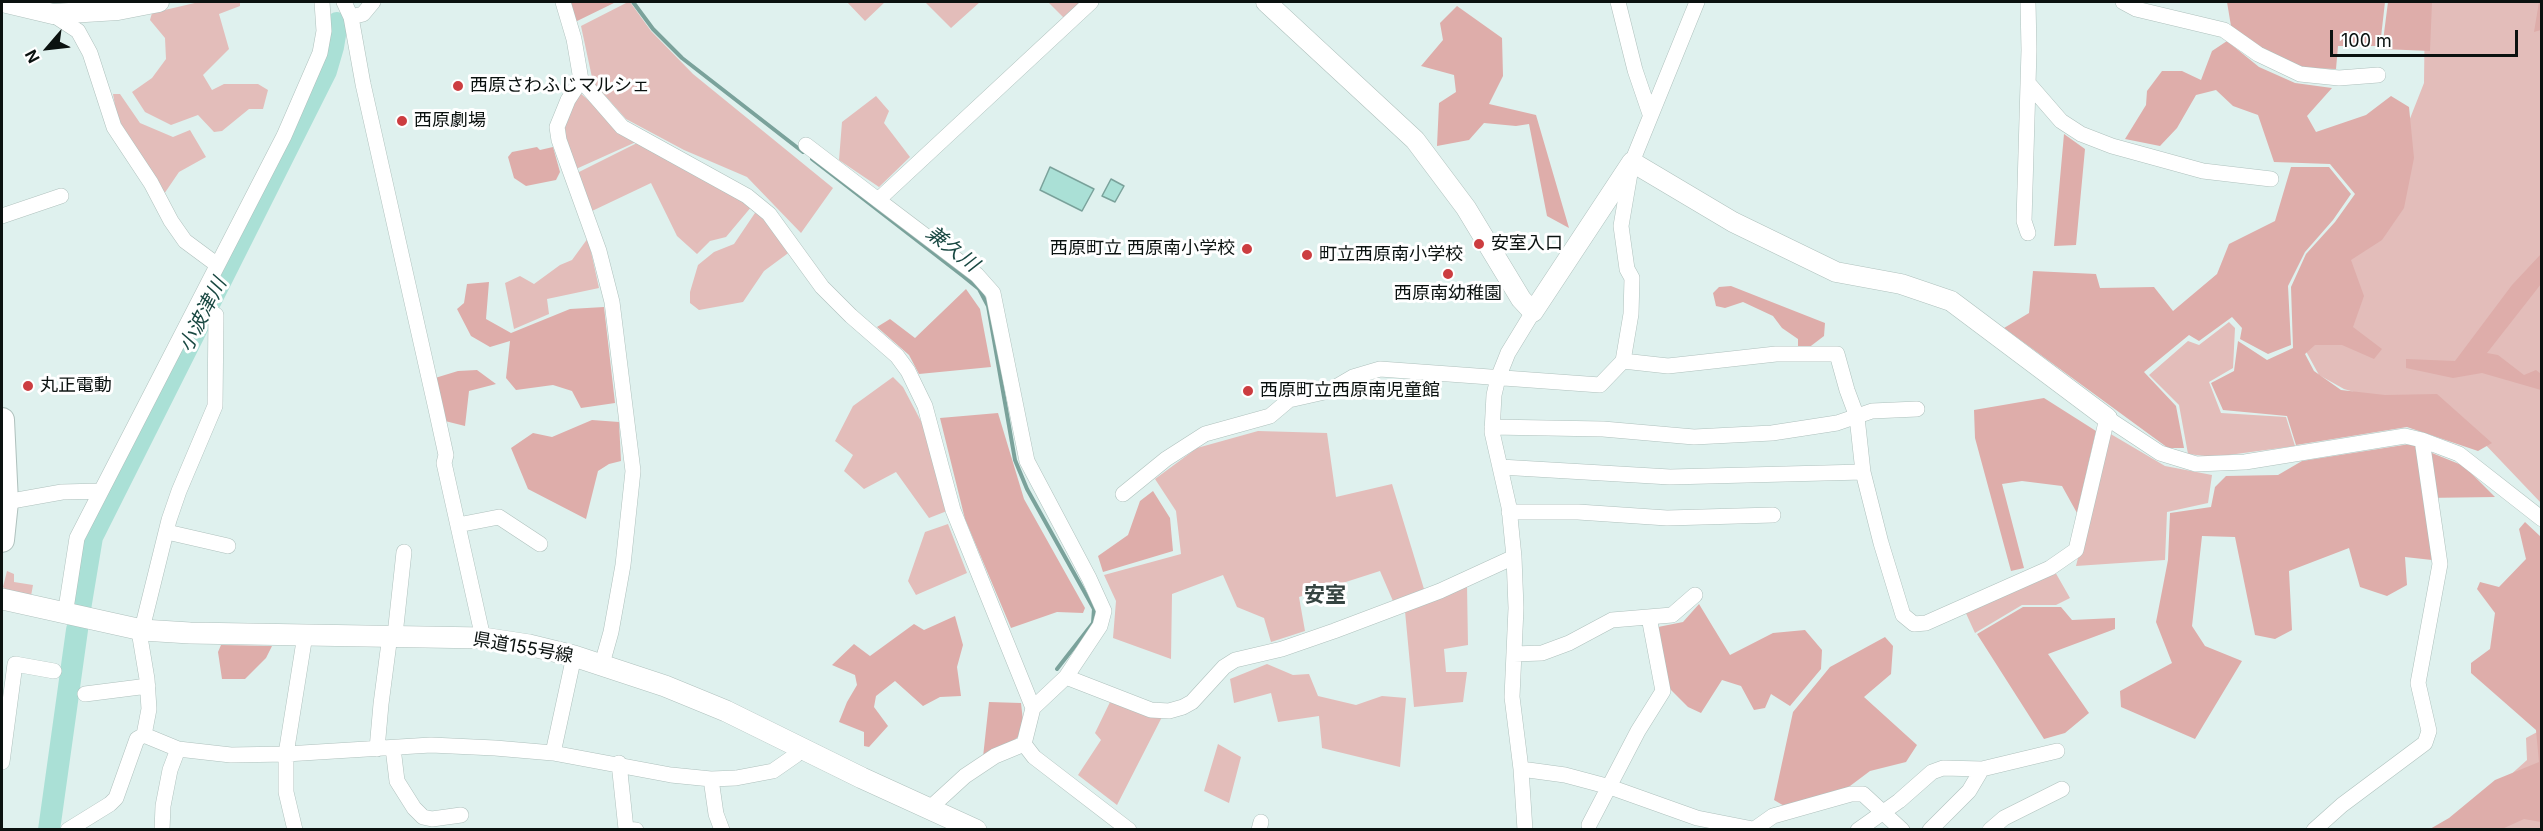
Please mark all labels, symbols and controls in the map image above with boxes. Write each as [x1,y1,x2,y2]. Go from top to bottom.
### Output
north arrow [18,18,78,78]
scale bar [2333,18,2520,56]
text: 100 m [2341,30,2392,51]
text: N [20,46,44,67]
place label: 西原さわふじマルシェ [470,75,650,97]
marker: 西原さわふじマルシェ [451,79,465,93]
place label: 西原劇場 [414,110,486,132]
marker: 西原劇場 [395,114,409,128]
water label: 兼久川 [921,221,983,277]
place label: 安室入口 [1491,233,1563,255]
marker: 安室入口 [1472,237,1486,251]
place label: 西原町立 西原南小学校 [1050,238,1235,260]
marker: 西原町立 西原南小学校 [1240,242,1254,256]
place label: 町立西原南小学校 [1319,244,1463,266]
marker: 町立西原南小学校 [1300,248,1314,262]
marker: 西原南幼稚園 [1441,267,1455,281]
water label: 小波津川 [174,274,232,356]
place label: 西原南幼稚園 [1394,283,1502,305]
place label: 丸正電動 [40,375,112,397]
marker: 丸正電動 [21,379,35,393]
place label: 西原町立西原南児童館 [1260,380,1440,402]
marker: 西原町立西原南児童館 [1241,384,1255,398]
district label: 安室 [1304,583,1346,609]
street label: 県道155号線 [471,629,575,667]

